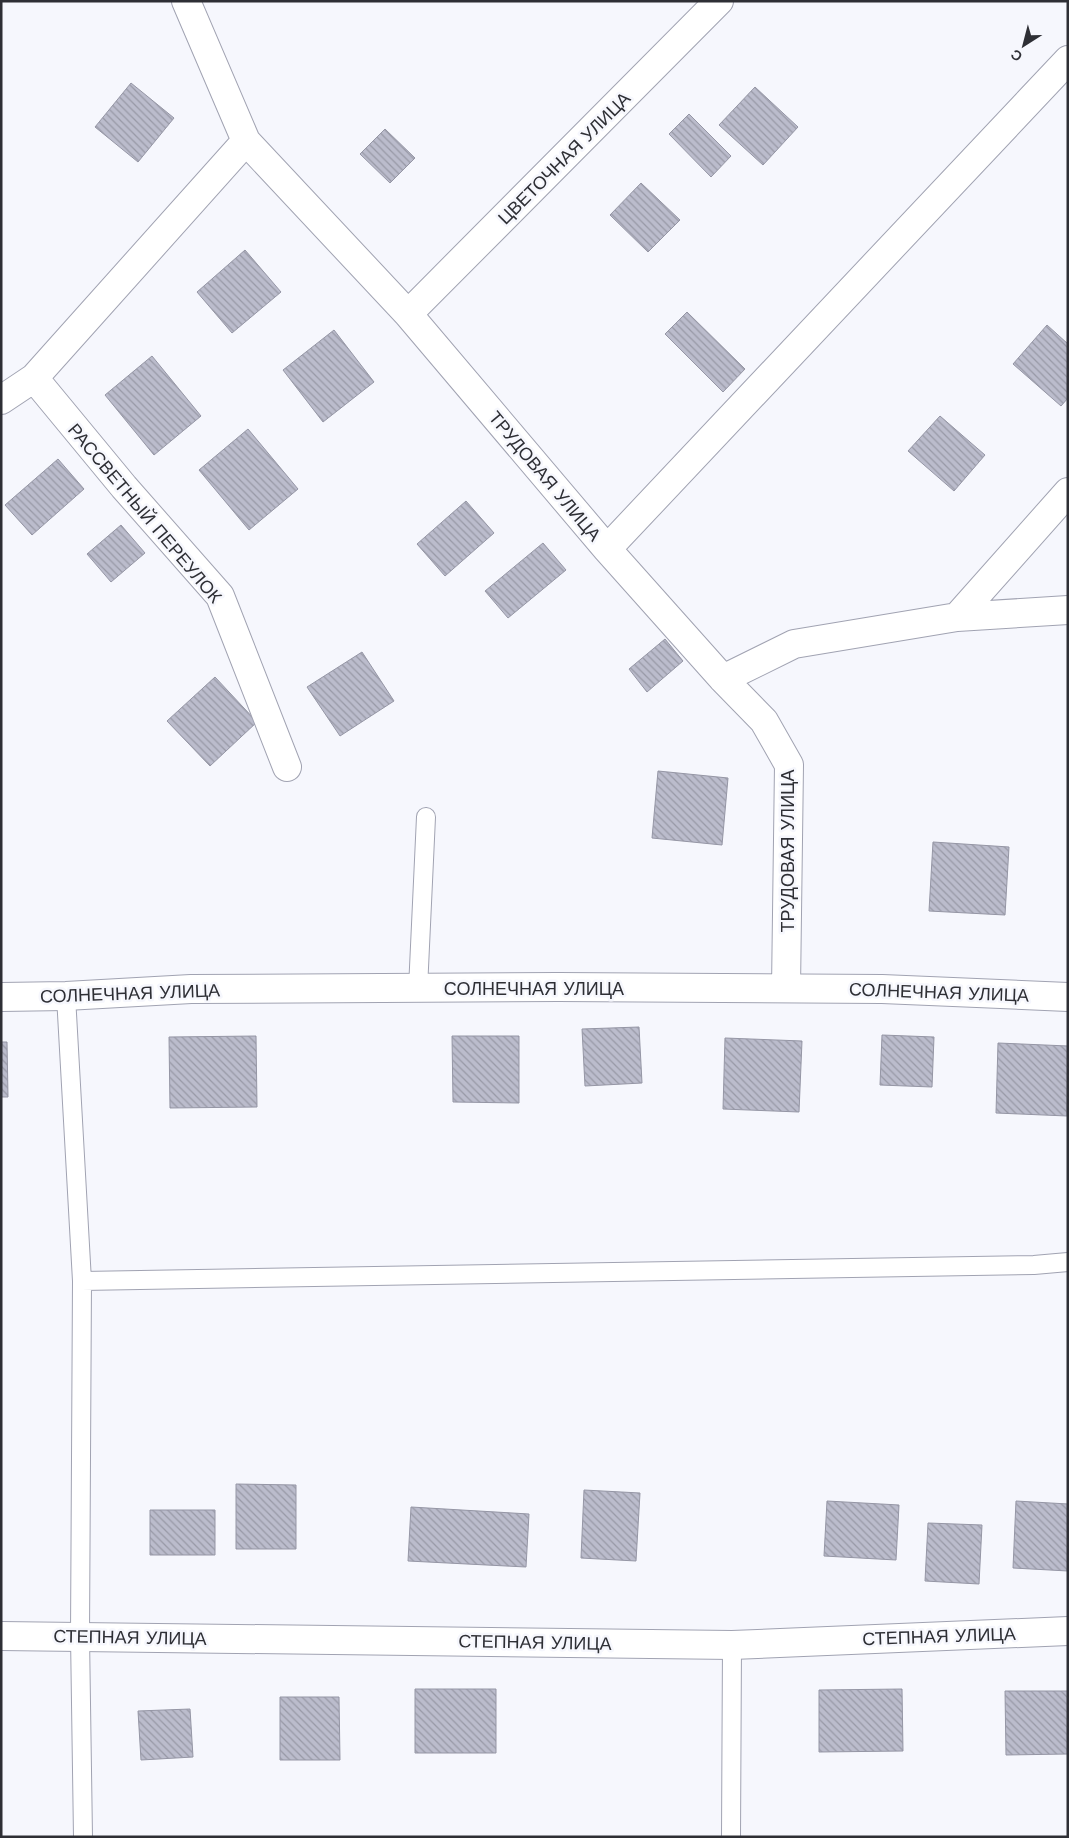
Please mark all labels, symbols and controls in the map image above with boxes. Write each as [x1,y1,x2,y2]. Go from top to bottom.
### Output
north arrow [999,20,1049,70]
text: С [1008,46,1025,65]
street label: ЦВЕТОЧНАЯ УЛИЦА [494,88,634,228]
street label: ТРУДОВАЯ УЛИЦА [485,407,605,545]
street label: РАССВЕТНЫЙ ПЕРЕУЛОК [64,419,226,607]
street label: ТРУДОВАЯ УЛИЦА [777,770,798,932]
street label: СОЛНЕЧНАЯ УЛИЦА [444,978,624,999]
street label: СОЛНЕЧНАЯ УЛИЦА [849,978,1029,1006]
street label: СОЛНЕЧНАЯ УЛИЦА [40,979,220,1007]
street label: СТЕПНАЯ УЛИЦА [862,1623,1016,1649]
street label: СТЕПНАЯ УЛИЦА [53,1625,207,1649]
street label: СТЕПНАЯ УЛИЦА [458,1630,612,1654]

